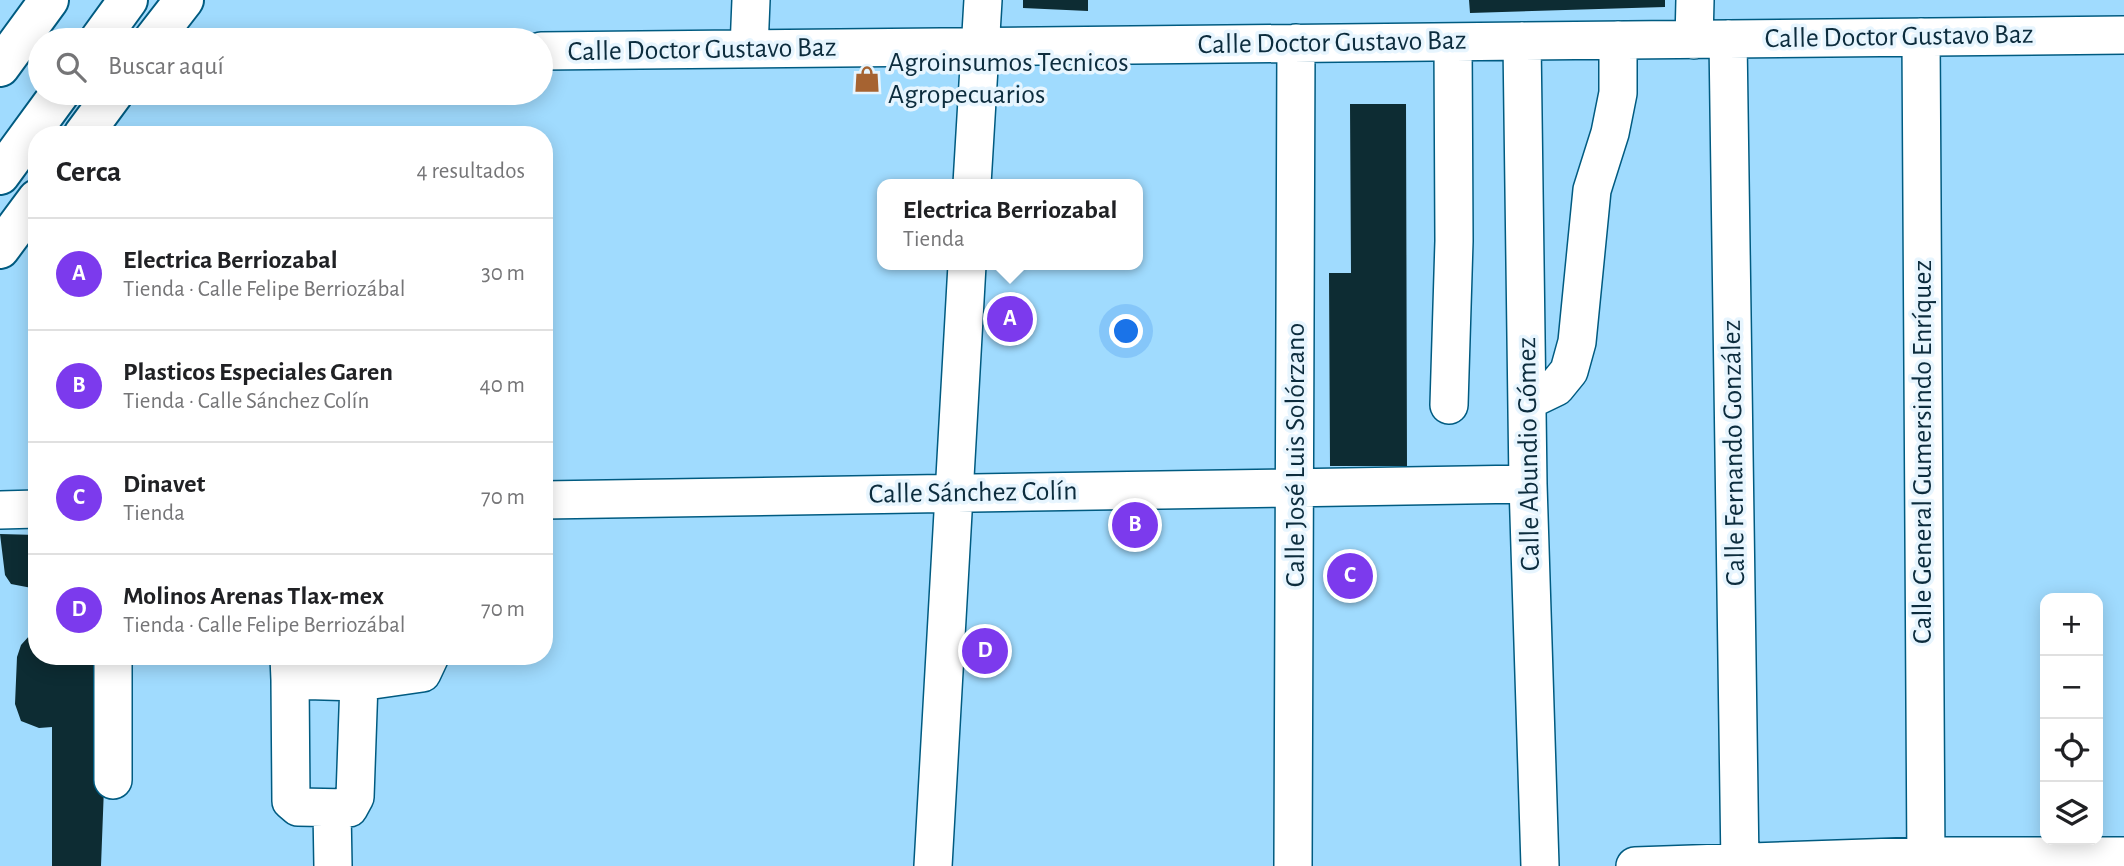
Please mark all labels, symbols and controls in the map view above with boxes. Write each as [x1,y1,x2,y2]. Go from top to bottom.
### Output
street label: Calle Doctor Gustavo Baz [1764,21,2034,53]
street label: Calle Doctor Gustavo Baz [1197,27,1467,59]
search box [28,28,553,105]
street label: Calle Doctor Gustavo Baz [567,34,837,66]
icon: search [52,48,90,86]
place label: Agroinsumos Tecnicos Agropecuarios [888,49,1129,109]
text: Buscar aquí [108,53,224,79]
shop icon: Agroinsumos Tecnicos Agropecuarios [852,64,882,94]
text: Cerca [56,157,121,187]
text: 4 resultados [417,160,525,183]
popup [877,179,1143,270]
text: Electrica Berriozabal [903,197,1117,223]
text: Tienda [903,228,965,251]
text: Electrica Berriozabal [123,247,338,273]
street label: Calle General Gumersindo Enríquez [1909,260,1937,644]
text: A [72,262,86,285]
text: 30 m [481,262,525,285]
text: Tienda · Calle Felipe Berriozábal [123,278,406,301]
pin: A [987,293,1033,345]
your location [1109,314,1143,348]
street label: Calle Fernando González [1718,320,1750,586]
street label: Calle José Luis Solórzano [1282,323,1310,587]
street label: Calle Abundio Gómez [1513,337,1545,571]
text: Plasticos Especiales Garen [123,359,393,385]
text: B [72,374,86,397]
text: 40 m [480,374,525,397]
text: Tienda · Calle Sánchez Colín [123,390,369,413]
text: Dinavet [123,471,205,497]
street label: Calle Sánchez Colín [868,477,1078,509]
text: C [73,486,85,509]
text: 70 m [481,486,525,509]
pin: B [1112,499,1158,551]
text: Tienda [123,502,185,525]
pin: C [1327,550,1373,602]
text: Molinos Arenas Tlax-mex [123,583,384,609]
map controls [2040,593,2103,845]
button: + [2040,593,2103,656]
text: D [71,598,87,621]
text: 70 m [481,598,525,621]
text: Tienda · Calle Felipe Berriozábal [123,614,406,637]
pin: D [962,625,1008,677]
button: − [2040,656,2103,719]
button: locate [2040,719,2103,782]
button: layers [2040,782,2103,845]

